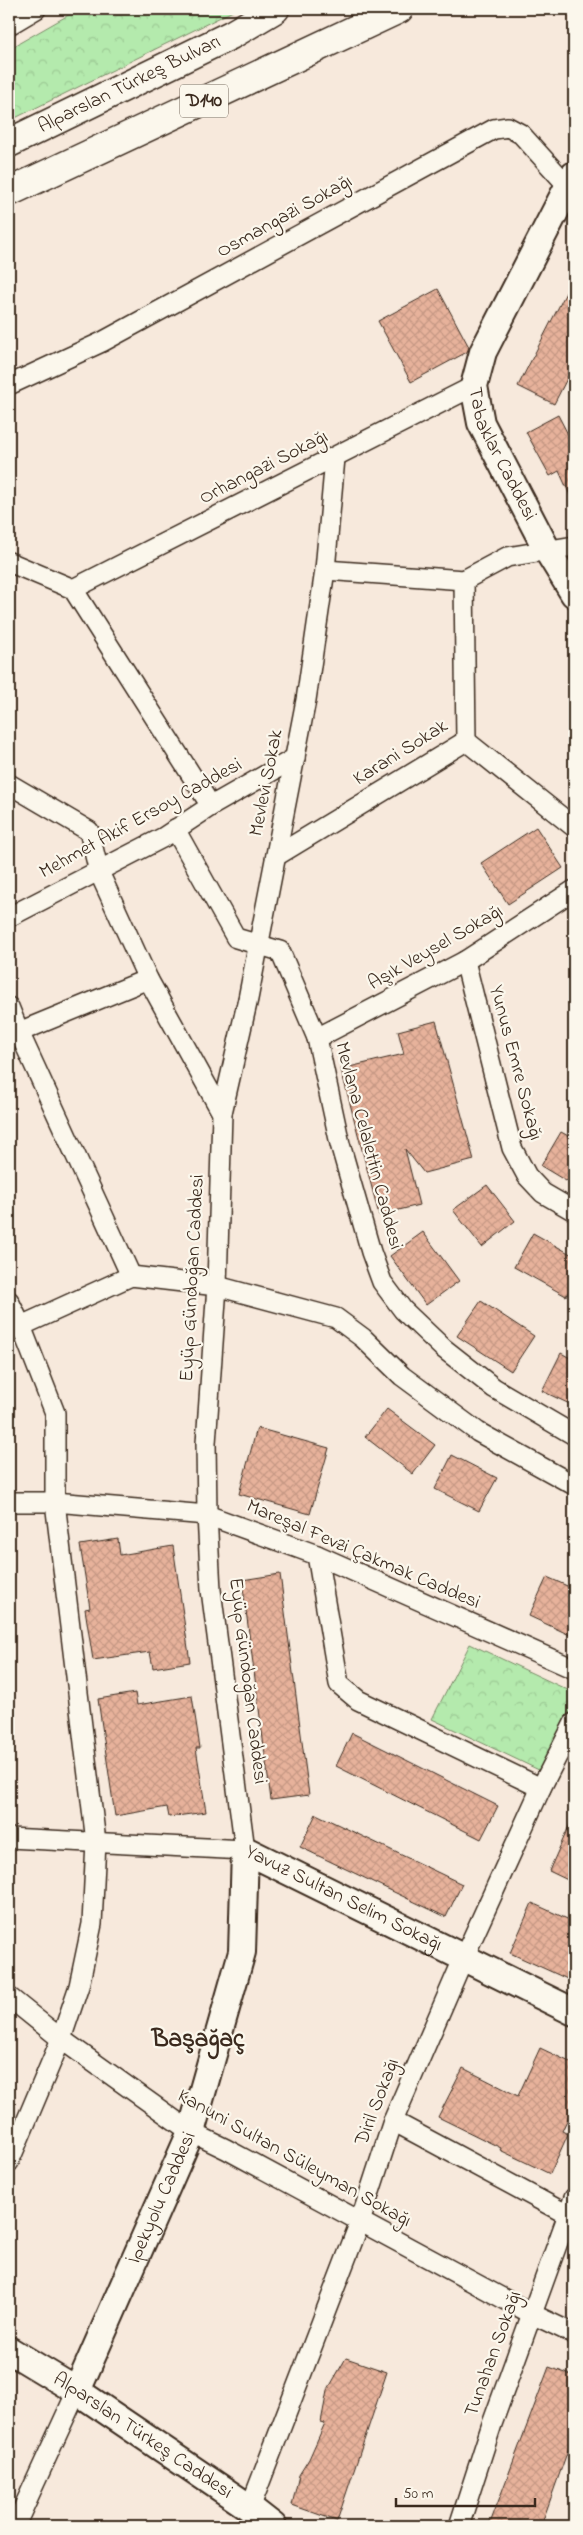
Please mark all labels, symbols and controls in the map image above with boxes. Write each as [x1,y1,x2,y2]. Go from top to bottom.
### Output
street label: Alparslan Türkeş Bulvarı [33,28,226,141]
road number: D140 [180,84,228,118]
street label: Osmangazi Sokağı [212,168,359,267]
street label: Tabaklar Caddesi [460,385,544,526]
street label: Orhangazi Sokağı [195,423,334,514]
street label: Karani Sokak [348,712,454,794]
street label: Mevlevi Sokak [242,727,292,839]
street label: Mehmet Akif Ersoy Caddesi [34,751,248,887]
street label: Aşık Veysel Sokağı [363,898,509,999]
street label: Yunus Emre Sokağı [479,982,550,1144]
street label: Mevlana Celalettin Caddesi [326,1039,410,1253]
street label: Eyüp Gündoğan Caddesi [173,1174,214,1382]
street label: Mareşal Fevzi Çakmak Caddesi [241,1492,485,1618]
street label: Eyüp Gündoğan Caddesi [219,1576,274,1786]
street label: Yavuz Sultan Selim Sokağı [240,1838,447,1959]
district label: Başağaç [151,2022,245,2060]
street label: Diril Sokağı [348,2054,409,2151]
street label: Kanuni Sultan Süleyman Sokağı [171,2082,416,2237]
street label: İpekyolu Caddesi [120,2127,204,2269]
street label: Tunahan Sokağı [458,2287,531,2421]
street label: Alparslan Türkeş Caddesi [47,2365,238,2507]
scale bar [396,2475,534,2507]
text: 50 m [403,2483,434,2505]

